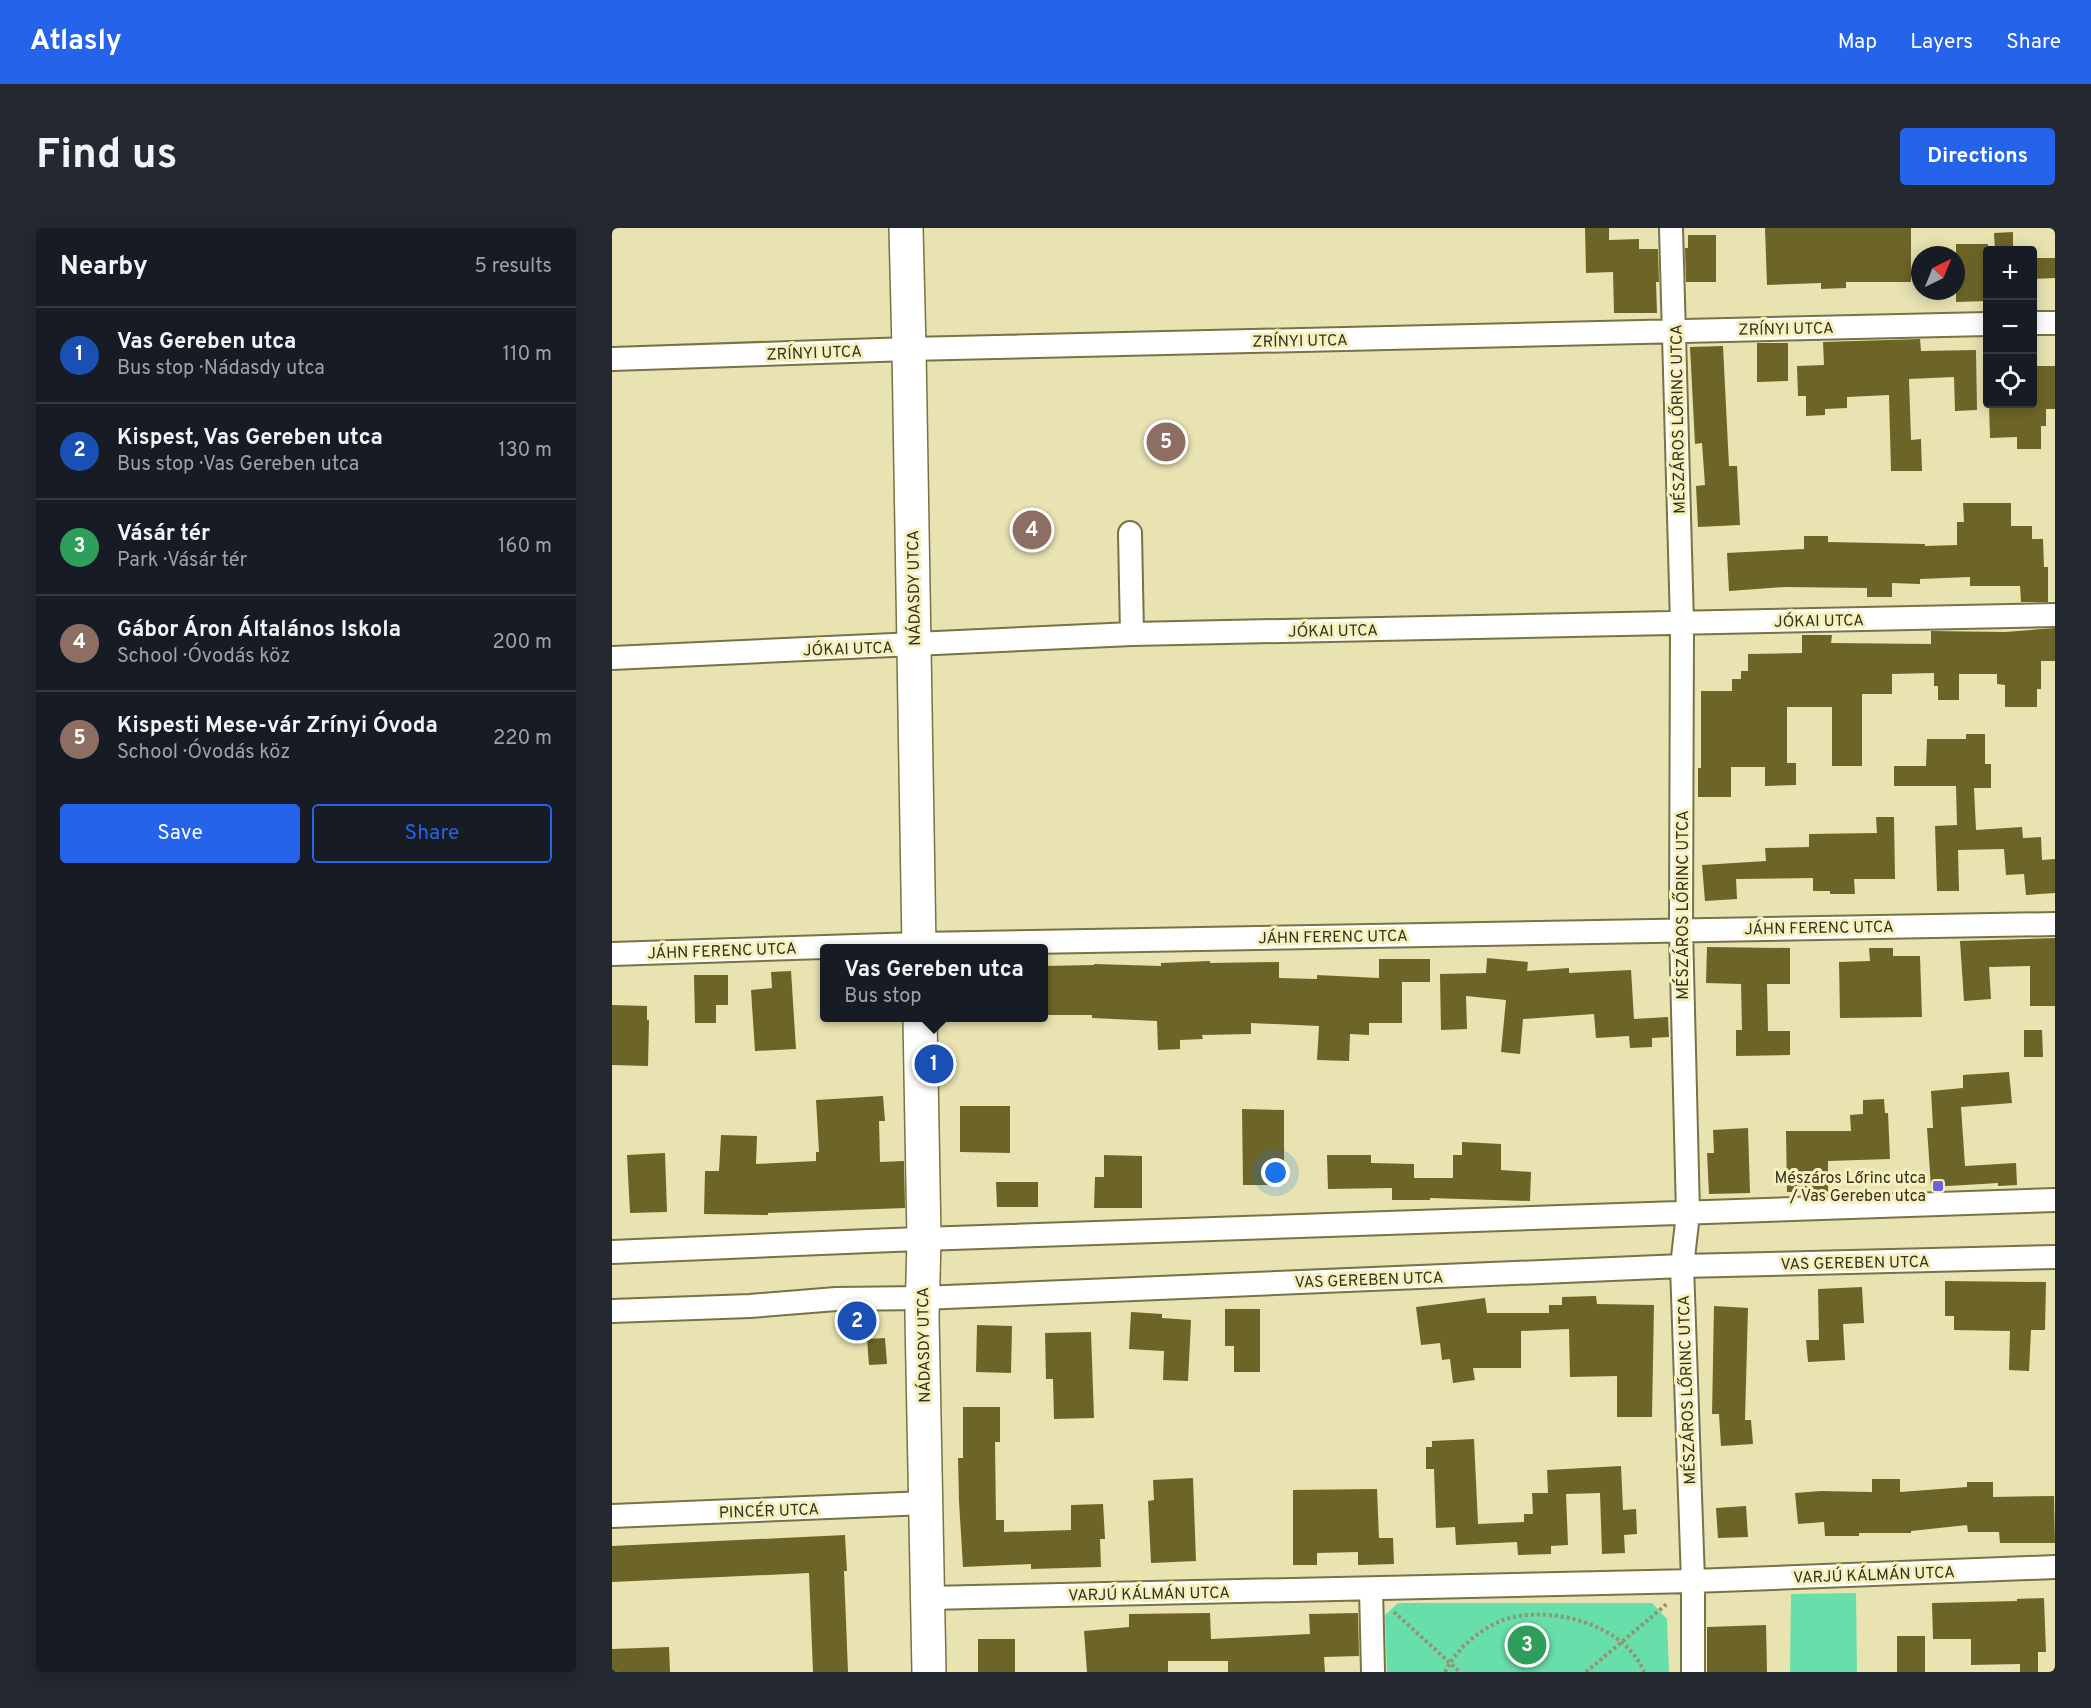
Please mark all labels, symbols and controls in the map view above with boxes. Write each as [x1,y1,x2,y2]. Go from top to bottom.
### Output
text: Atlasly [30,24,122,60]
text: Map [1838,29,1877,56]
text: Layers [1910,29,1973,56]
text: Share [2006,29,2061,56]
button: Directions [1900,128,2055,185]
text: Find us [36,130,177,183]
north arrow [1911,246,1965,300]
map controls [1983,246,2037,408]
button: + [1983,246,2037,300]
text: Nearby [60,251,148,284]
text: 5 results [475,254,552,280]
button: − [1983,300,2037,354]
street label: ZRÍNYI UTCA [1738,317,1834,341]
street label: MÉSZÁROS LŐRINC UTCA [1665,324,1691,514]
text: Vas Gereben utca [117,329,296,356]
street label: ZRÍNYI UTCA [1252,329,1348,353]
street label: ZRÍNYI UTCA [766,340,862,366]
text: 1 [76,342,84,368]
text: 110 m [503,342,552,368]
button: locate [1983,354,2037,408]
text: Bus stop · Nádasdy utca [117,356,325,382]
pin: 5 [1146,420,1186,464]
text: Kispest, Vas Gereben utca [117,425,383,452]
text: 2 [73,438,86,464]
text: 130 m [498,438,552,464]
text: Bus stop · Vas Gereben utca [117,452,359,478]
pin: 4 [1012,508,1052,552]
text: Vásár tér [117,521,210,548]
street label: NÁDASDY UTCA [902,530,926,646]
text: 3 [74,534,86,560]
text: 160 m [498,534,552,560]
text: Park · Vásár tér [117,548,247,574]
street label: JÓKAI UTCA [1774,609,1864,633]
text: Gábor Áron Általános Iskola [117,617,401,644]
street label: JÓKAI UTCA [1288,619,1378,643]
text: 4 [73,630,86,656]
text: 200 m [493,630,552,656]
street label: JÓKAI UTCA [803,636,894,662]
text: School · Óvodás köz [117,644,290,670]
text: Kispesti Mese-vár Zrínyi Óvoda [117,713,438,740]
text: 5 [73,726,86,752]
text: 220 m [493,726,552,752]
text: School · Óvodás köz [117,740,290,766]
button: Save [60,804,300,863]
button: Share [312,804,552,863]
street label: MÉSZÁROS LŐRINC UTCA [1672,810,1694,1000]
street label: JÁHN FERENC UTCA [1744,916,1894,940]
street label: JÁHN FERENC UTCA [1258,925,1408,949]
street label: JÁHN FERENC UTCA [647,937,797,965]
popup [820,944,1048,1022]
text: Vas Gereben utca [844,957,1024,984]
text: Bus stop [844,984,922,1010]
pin: 1 [914,1042,954,1086]
your location [1261,1158,1290,1187]
place label: Mészáros Lőrinc utca / Vas Gereben utca [1774,1169,1926,1207]
marker: Mészáros Lőrinc utca / Vas Gereben utca [1931,1179,1945,1193]
street label: VAS GEREBEN UTCA [1780,1253,1930,1275]
street label: VAS GEREBEN UTCA [1294,1268,1444,1294]
street label: NÁDASDY UTCA [912,1287,936,1403]
street label: MÉSZÁROS LŐRINC UTCA [1673,1295,1701,1485]
pin: 2 [838,1298,876,1344]
street label: PINCÉR UTCA [718,1498,820,1524]
street label: VARJÚ KÁLMÁN UTCA [1793,1561,1955,1589]
street label: VARJÚ KÁLMÁN UTCA [1068,1582,1230,1606]
pin: 3 [1508,1622,1546,1668]

